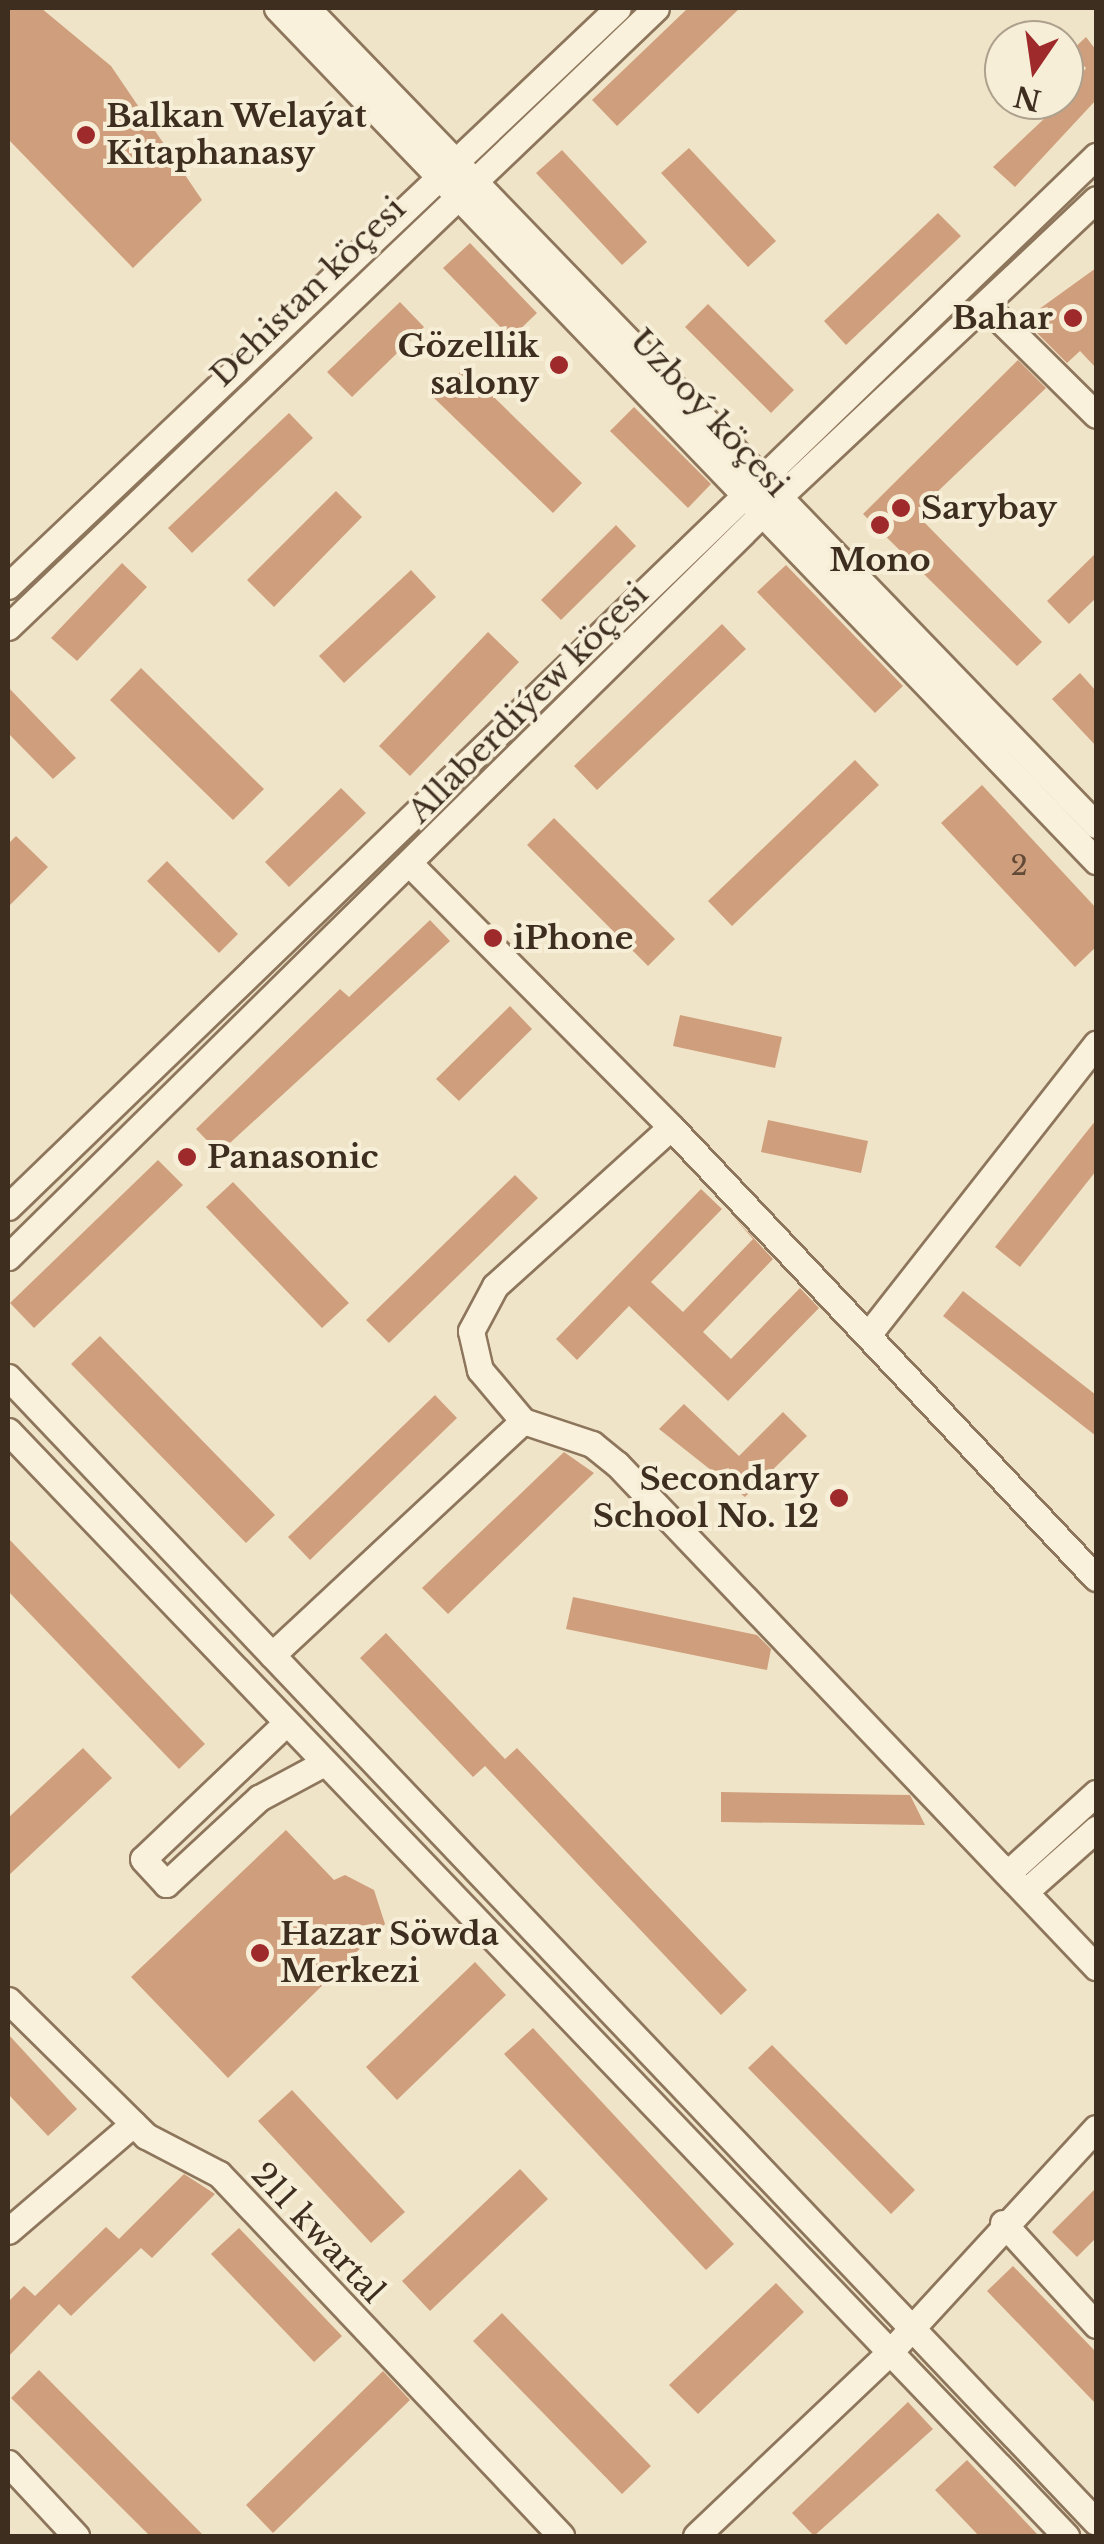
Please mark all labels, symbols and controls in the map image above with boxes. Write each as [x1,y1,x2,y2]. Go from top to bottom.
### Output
north arrow [984,20,1084,120]
text: N [1011,78,1044,118]
place label: Balkan Welaýat Kitaphanasy [106,98,368,173]
marker: Balkan Welaýat Kitaphanasy [75,124,97,146]
street label: Dehistan köçesi [203,189,413,395]
place label: Bahar [952,299,1053,337]
marker: Bahar [1062,307,1084,329]
street label: Uzboý köçesi [622,321,796,505]
place label: Gözellik salony [398,328,539,403]
marker: Gözellik salony [548,354,570,376]
place label: Sarybay [921,489,1057,527]
marker: Sarybay [890,497,912,519]
marker: Mono [869,514,891,536]
place label: Mono [829,541,931,579]
street label: Allaberdiýew köçesi [400,575,656,831]
house number: 2 [1010,849,1028,883]
place label: iPhone [513,919,633,957]
marker: iPhone [482,927,504,949]
place label: Panasonic [207,1138,379,1176]
marker: Panasonic [176,1146,198,1168]
place label: Secondary School No. 12 [593,1461,819,1536]
marker: Secondary School No. 12 [828,1487,850,1509]
place label: Hazar Söwda Merkezi [280,1916,500,1991]
marker: Hazar Söwda Merkezi [249,1942,271,1964]
street label: 211 kwartal [243,2155,393,2311]

